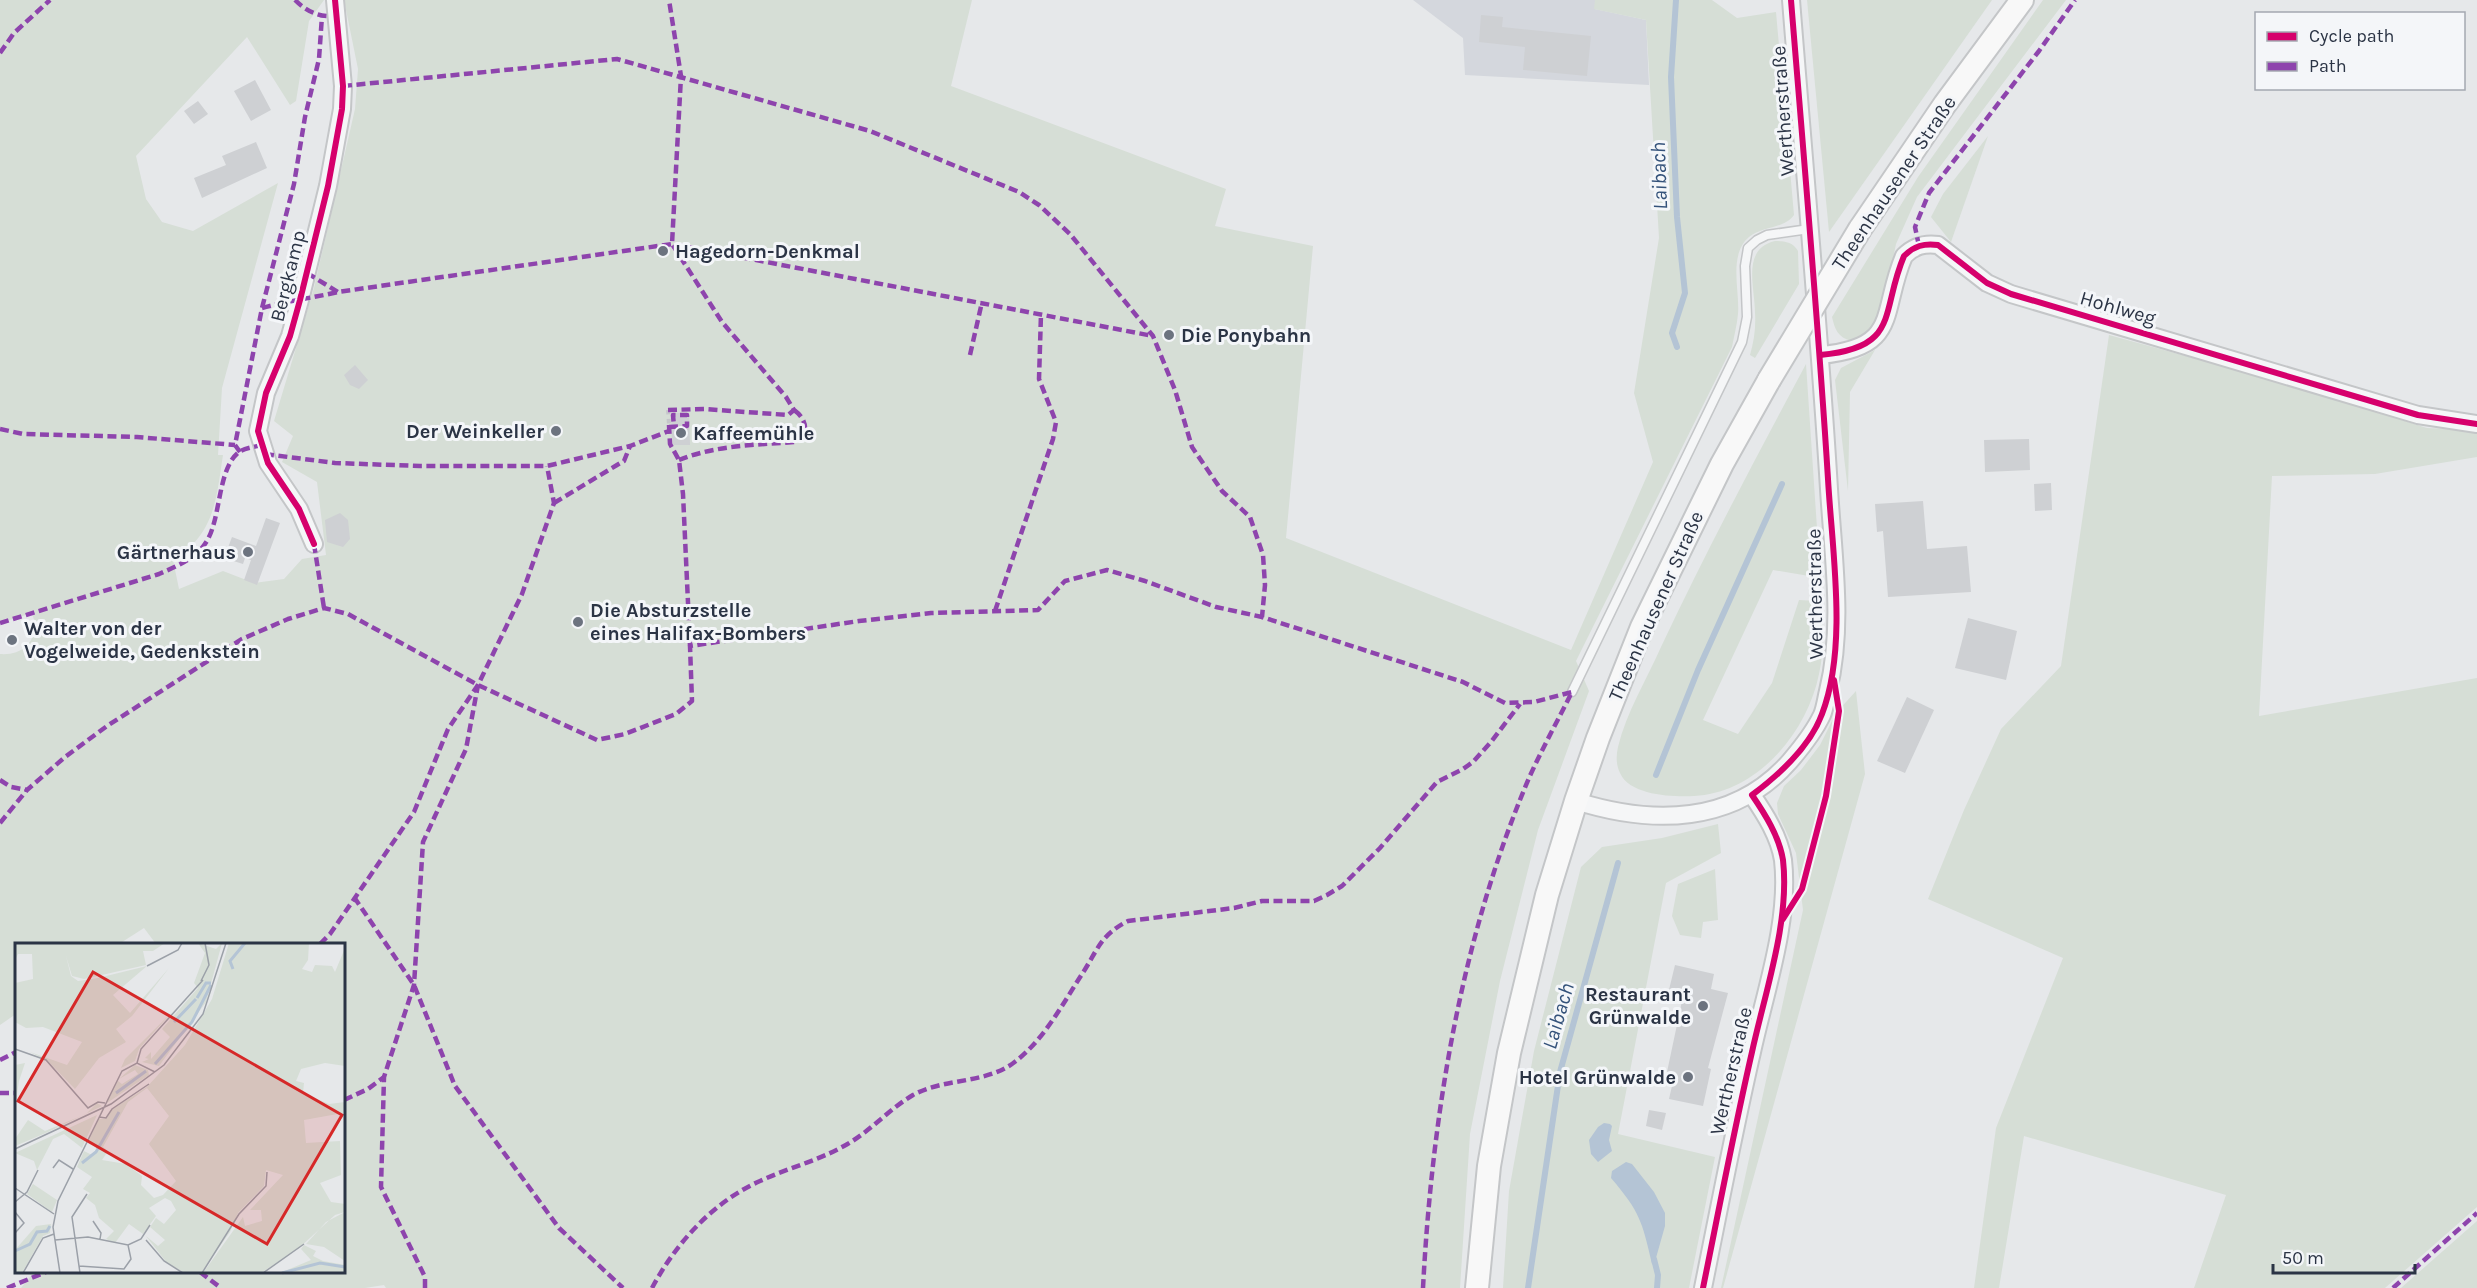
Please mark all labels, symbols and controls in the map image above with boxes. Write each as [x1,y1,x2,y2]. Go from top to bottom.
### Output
legend [2255,12,2465,90]
text: Cycle path [2309,25,2394,47]
street label: Wertherstraße [1767,45,1799,177]
text: Path [2309,55,2347,77]
street label: Theenhausener Straße [1827,91,1961,275]
water label: Laibach [1646,142,1672,210]
street label: Bergkamp [266,228,310,324]
place label: Hagedorn-Denkmal [675,240,860,263]
marker: Hagedorn-Denkmal [656,244,670,258]
street label: Hohlweg [2077,286,2159,330]
place label: Die Ponybahn [1181,324,1311,347]
marker: Die Ponybahn [1162,328,1176,342]
place label: Der Weinkeller [406,420,544,443]
place label: Kaffeemühle [693,422,814,445]
marker: Der Weinkeller [549,424,563,438]
marker: Kaffeemühle [674,426,688,440]
street label: Theenhausener Straße [1604,508,1708,704]
street label: Wertherstraße [1802,528,1828,660]
place label: Gärtnerhaus [117,541,236,564]
marker: Gärtnerhaus [241,545,255,559]
place label: Die Absturzstelle eines Halifax-Bombers [590,599,806,645]
marker: Die Absturzstelle eines Halifax-Bombers [571,615,585,629]
place label: Walter von der Vogelweide, Gedenkstein [24,617,260,663]
marker: Walter von der Vogelweide, Gedenkstein [5,633,19,647]
inset map [15,943,345,1273]
water label: Laibach [1537,980,1579,1052]
place label: Restaurant Grünwalde [1585,983,1691,1029]
marker: Restaurant Grünwalde [1696,999,1710,1013]
street label: Wertherstraße [1705,1005,1757,1137]
place label: Hotel Grünwalde [1519,1066,1676,1089]
marker: Hotel Grünwalde [1681,1070,1695,1084]
scale bar [2273,1237,2416,1275]
text: 50 m [2282,1247,2324,1269]

